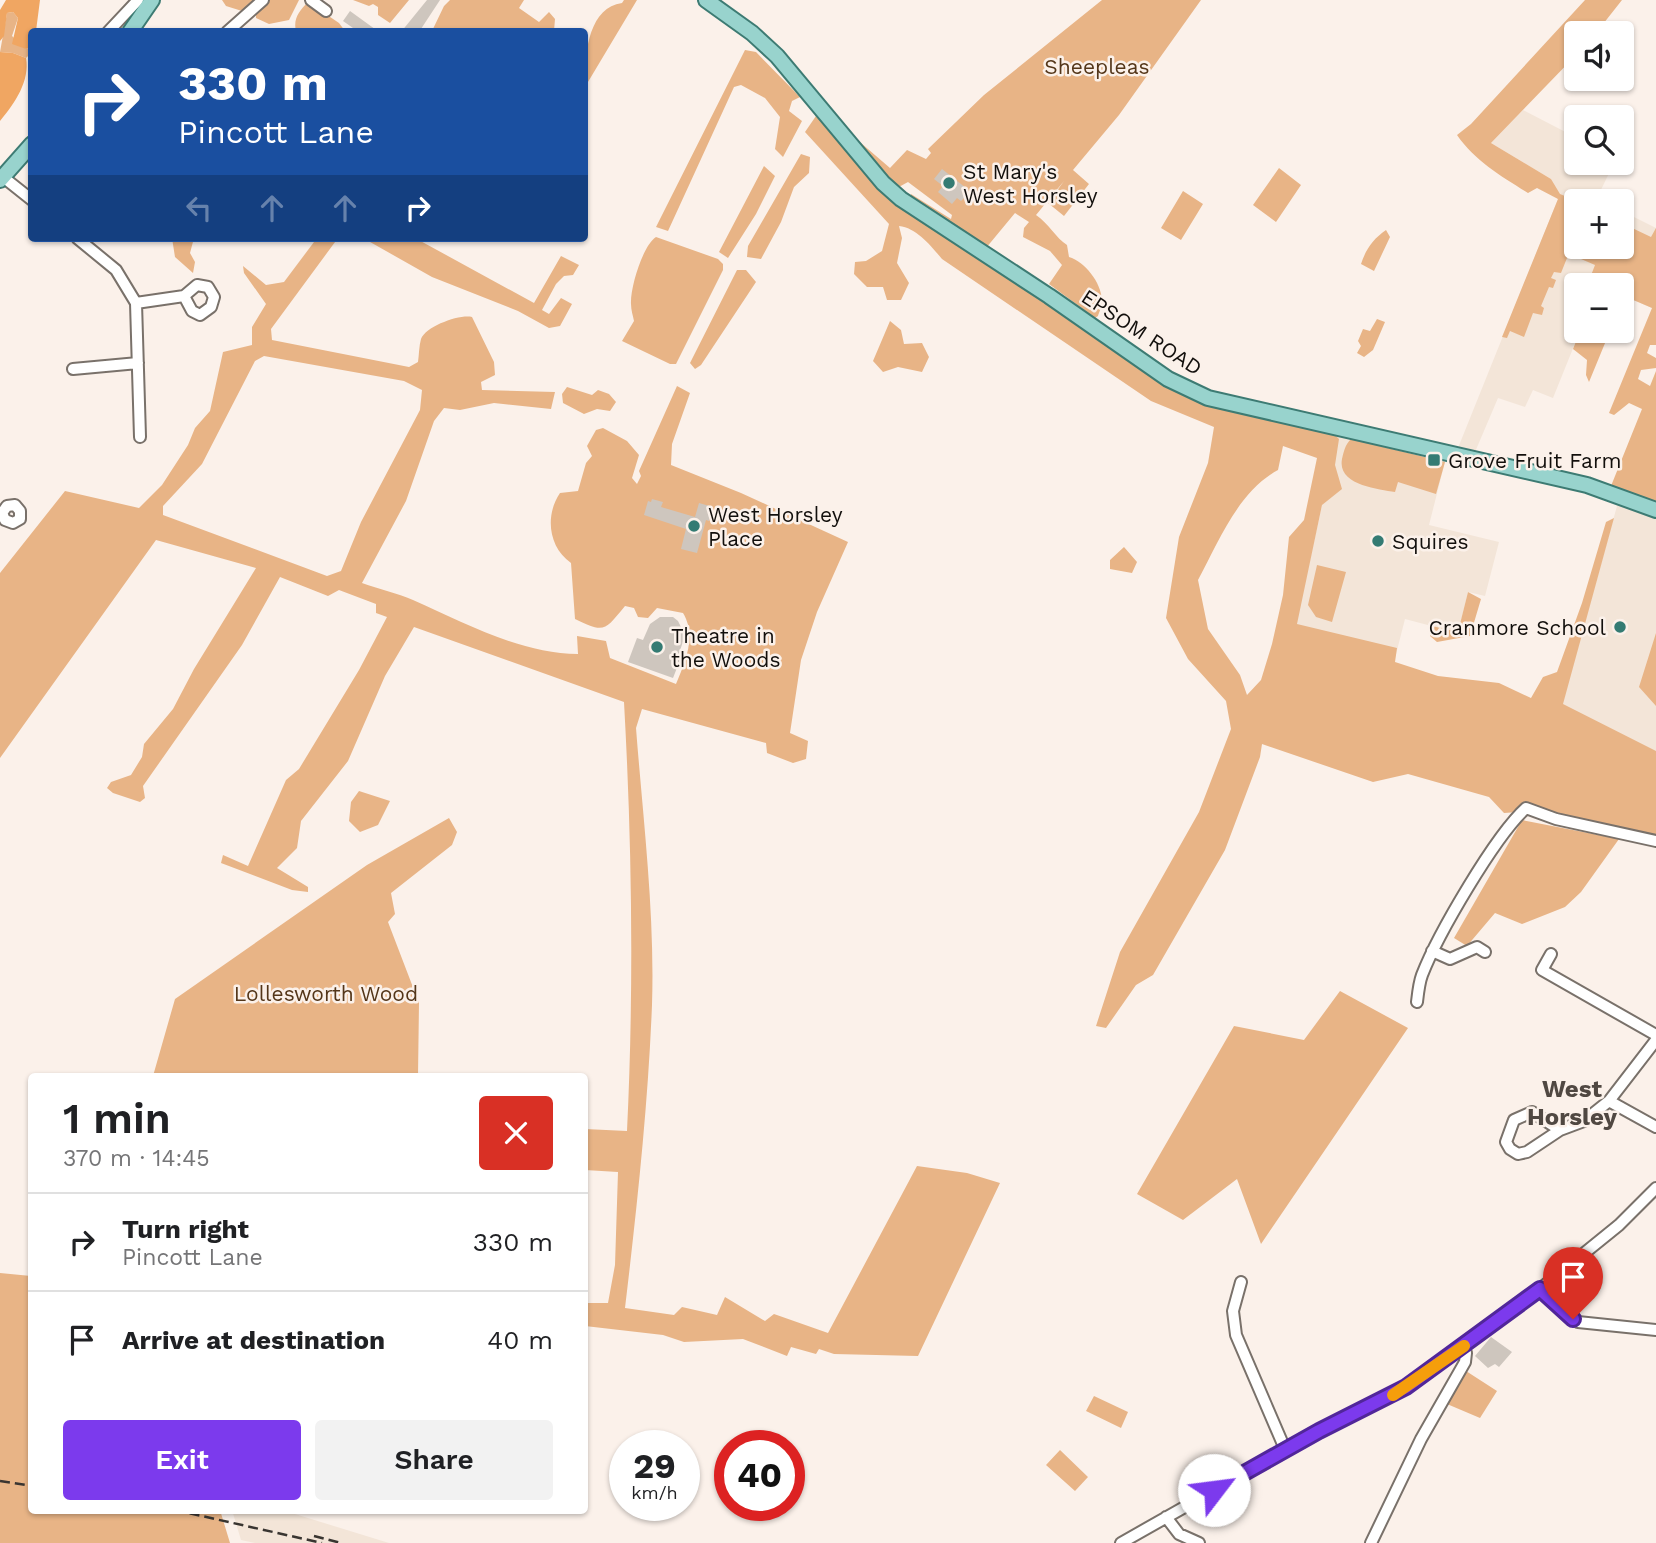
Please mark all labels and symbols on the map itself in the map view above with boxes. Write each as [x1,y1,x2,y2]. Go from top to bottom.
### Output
park label: Sheepleas [1044,54,1150,79]
place label: St Mary's West Horsley [963,159,1098,208]
marker: St Mary's West Horsley [941,175,957,191]
street label: EPSOM ROAD [1077,284,1207,380]
place label: Grove Fruit Farm [1448,448,1621,473]
marker: Grove Fruit Farm [1426,452,1442,468]
place label: West Horsley Place [708,502,843,551]
marker: West Horsley Place [686,518,702,534]
place label: Squires [1392,529,1469,554]
marker: Squires [1370,533,1386,549]
place label: Cranmore School [1428,615,1607,640]
marker: Cranmore School [1612,619,1628,635]
place label: Theatre in the Woods [671,623,780,672]
marker: Theatre in the Woods [649,639,665,655]
park label: Lollesworth Wood [234,981,418,1006]
district label: West Horsley [1527,1075,1617,1131]
pin [1543,1247,1603,1319]
speed limit sign: 40 [714,1430,805,1521]
position arrow [1177,1453,1251,1527]

